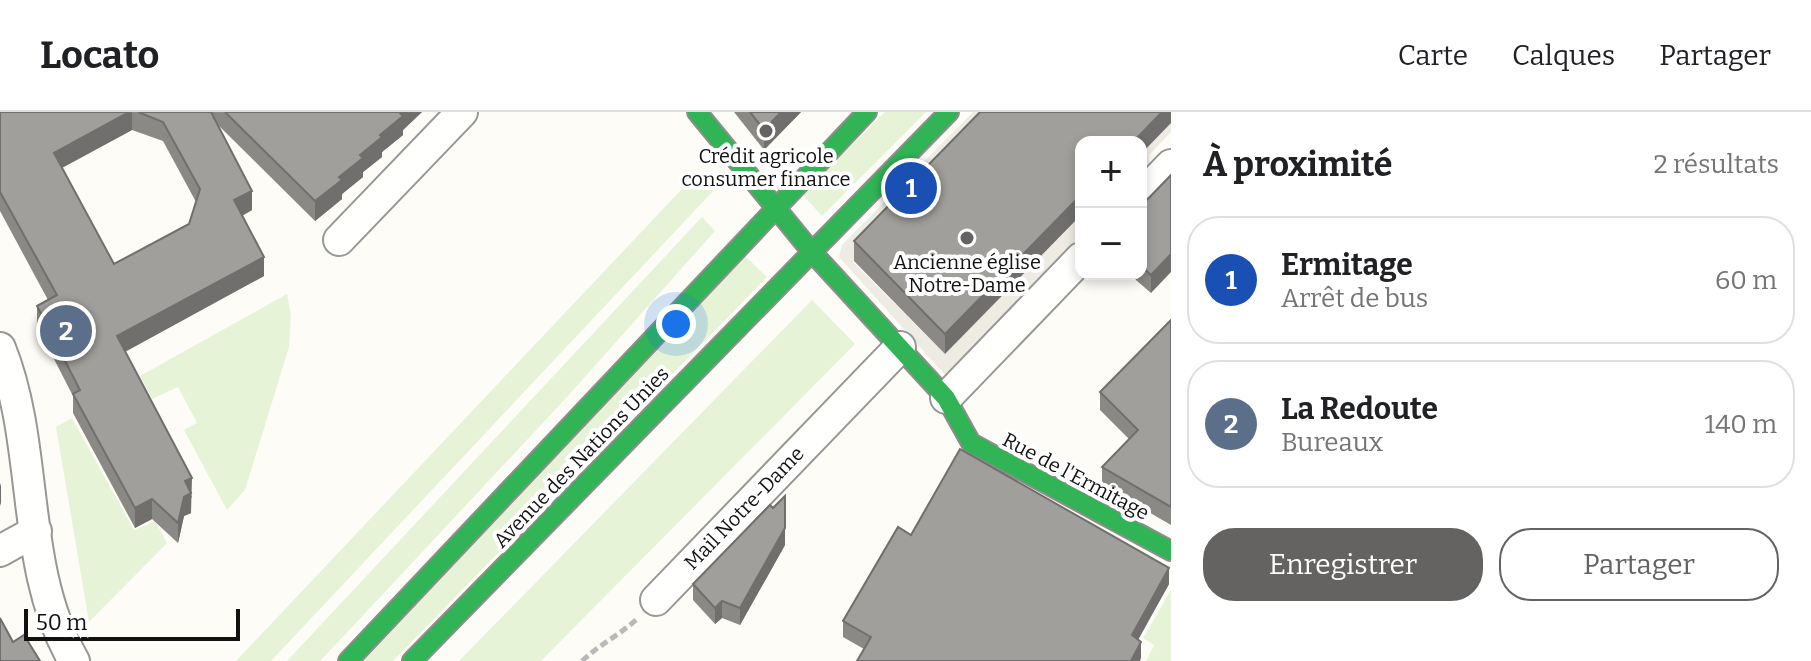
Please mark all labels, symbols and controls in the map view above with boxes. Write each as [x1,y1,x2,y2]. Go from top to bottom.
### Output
text: Locato [40,32,159,78]
text: Carte [1398,39,1468,72]
text: Calques [1512,39,1615,72]
text: Partager [1659,39,1771,72]
marker: Crédit agricole consumer finance [757,122,775,140]
map controls [1075,136,1147,280]
button: + [1075,136,1147,208]
place label: Crédit agricole consumer finance [681,144,851,191]
text: À proximité [1203,144,1393,185]
text: 2 résultats [1654,149,1779,180]
pin: 1 [885,158,937,218]
button: − [1075,208,1147,280]
marker: Ancienne église Notre-Dame [958,229,976,247]
text: Ermitage [1281,247,1413,283]
place label: Ancienne église Notre-Dame [893,250,1041,297]
text: 1 [1225,265,1237,296]
text: 60 m [1715,265,1777,296]
text: Arrêt de bus [1281,283,1428,314]
pin: 2 [40,301,92,361]
your location [656,304,696,344]
street label: Avenue des Nations Unies [488,362,674,552]
text: La Redoute [1281,391,1438,427]
text: 2 [1224,409,1238,440]
text: 140 m [1705,409,1777,440]
street label: Rue de l'Ermitage [999,427,1153,525]
text: Bureaux [1281,427,1383,458]
street label: Mail Notre-Dame [679,441,809,575]
button: Enregistrer [1203,528,1483,601]
button: Partager [1499,528,1779,601]
scale bar [24,605,240,641]
text: 50 m [36,609,87,636]

